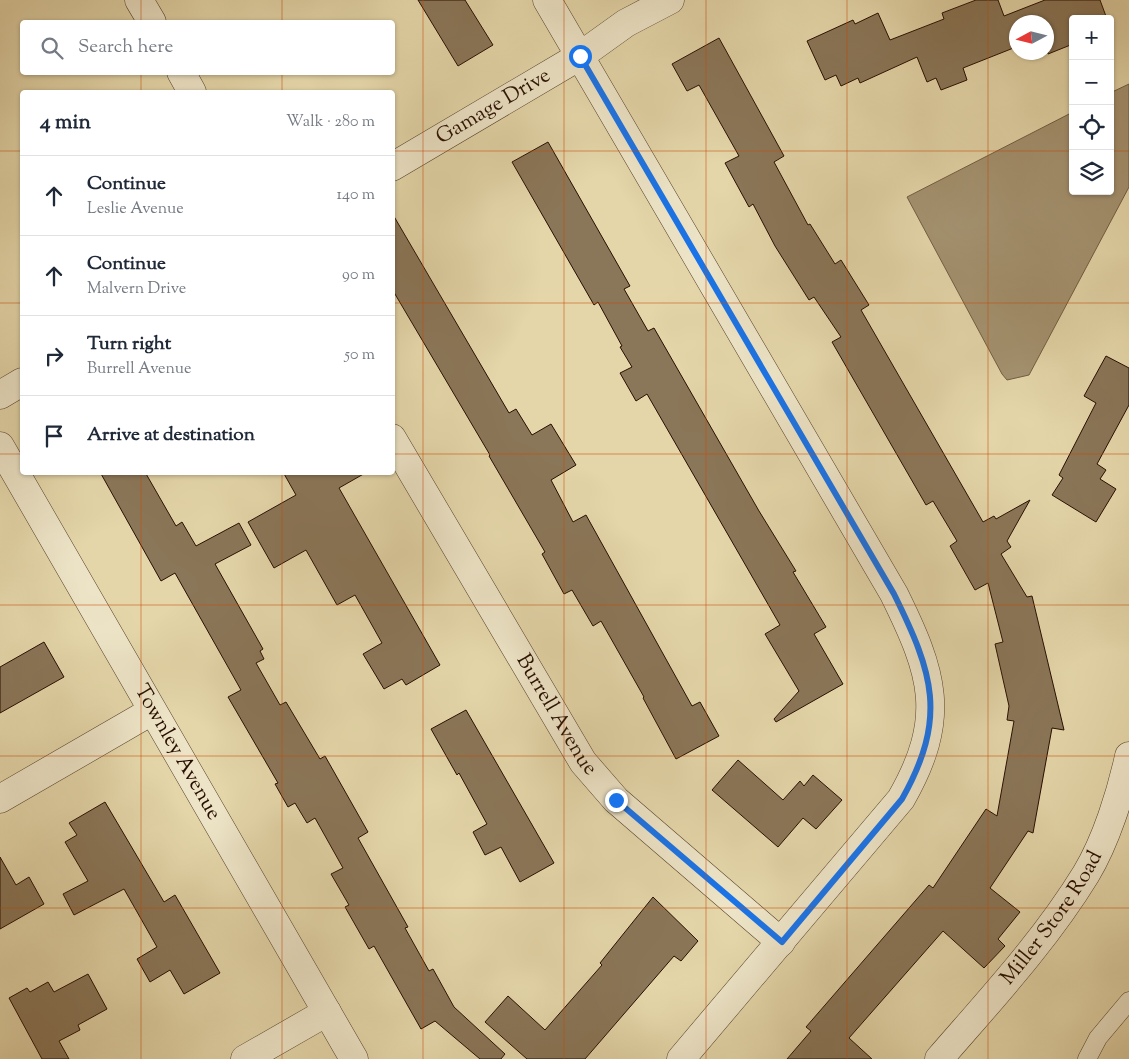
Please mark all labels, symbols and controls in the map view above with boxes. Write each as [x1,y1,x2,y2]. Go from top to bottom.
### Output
north arrow [1009,15,1054,60]
map controls [1069,15,1114,195]
button: + [1069,15,1114,60]
search box [20,20,395,75]
icon: search [38,34,66,62]
text: Search here [78,34,173,61]
route start [569,45,592,68]
button: − [1069,60,1114,105]
street label: Gamage Drive [431,61,557,153]
button: locate [1069,105,1114,150]
text: 4 min [40,108,91,138]
text: Walk · 280 m [286,111,375,134]
button: layers [1069,150,1114,195]
text: Continue [87,171,166,198]
icon: ahead [40,182,68,210]
text: 140 m [337,184,375,207]
text: Leslie Avenue [87,198,184,221]
text: Continue [87,251,166,278]
icon: ahead [40,262,68,290]
text: 90 m [342,264,375,287]
text: Malvern Drive [87,278,186,301]
text: Turn right [87,331,171,358]
icon: right [40,342,68,370]
text: 50 m [344,344,375,367]
text: Burrell Avenue [87,358,191,381]
icon: arrive [40,422,68,450]
text: Arrive at destination [87,422,255,449]
street label: Burrell Avenue [508,649,604,783]
street label: Townley Avenue [126,679,228,826]
route end [605,789,628,812]
street label: Miller Store Road [994,846,1111,992]

